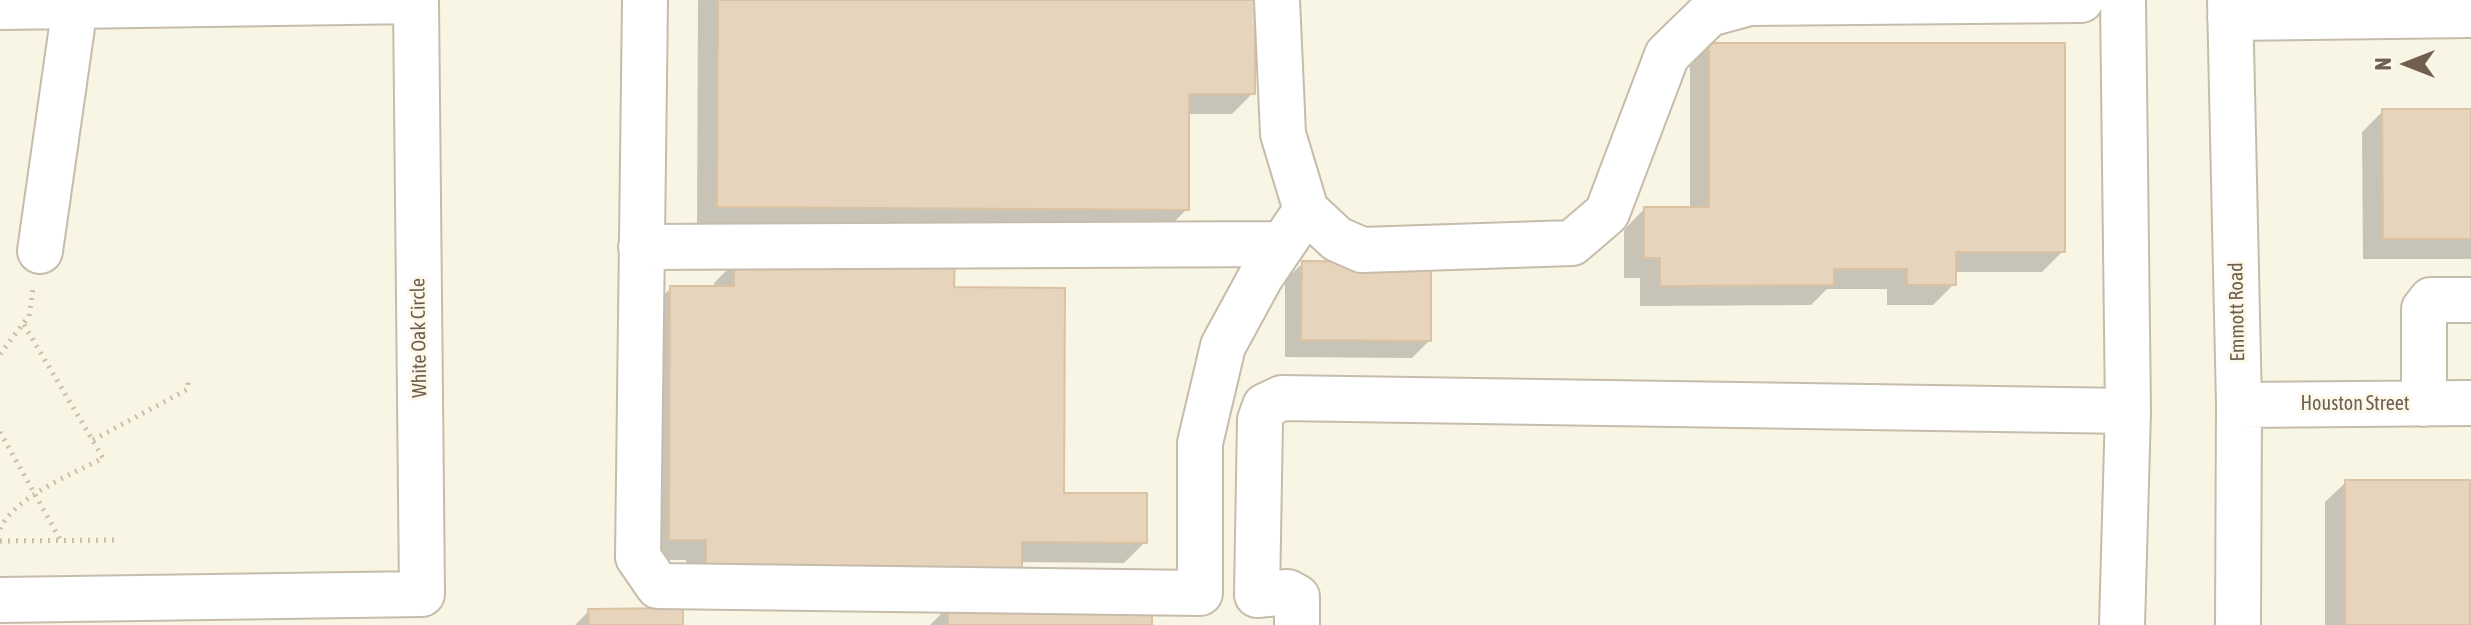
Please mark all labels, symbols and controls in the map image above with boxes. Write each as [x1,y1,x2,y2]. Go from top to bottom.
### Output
north arrow [2367,24,2447,104]
text: N [2370,58,2396,71]
street label: Emmott Road [2224,262,2250,362]
street label: White Oak Circle [406,278,432,398]
street label: Houston Street [2300,392,2410,416]

